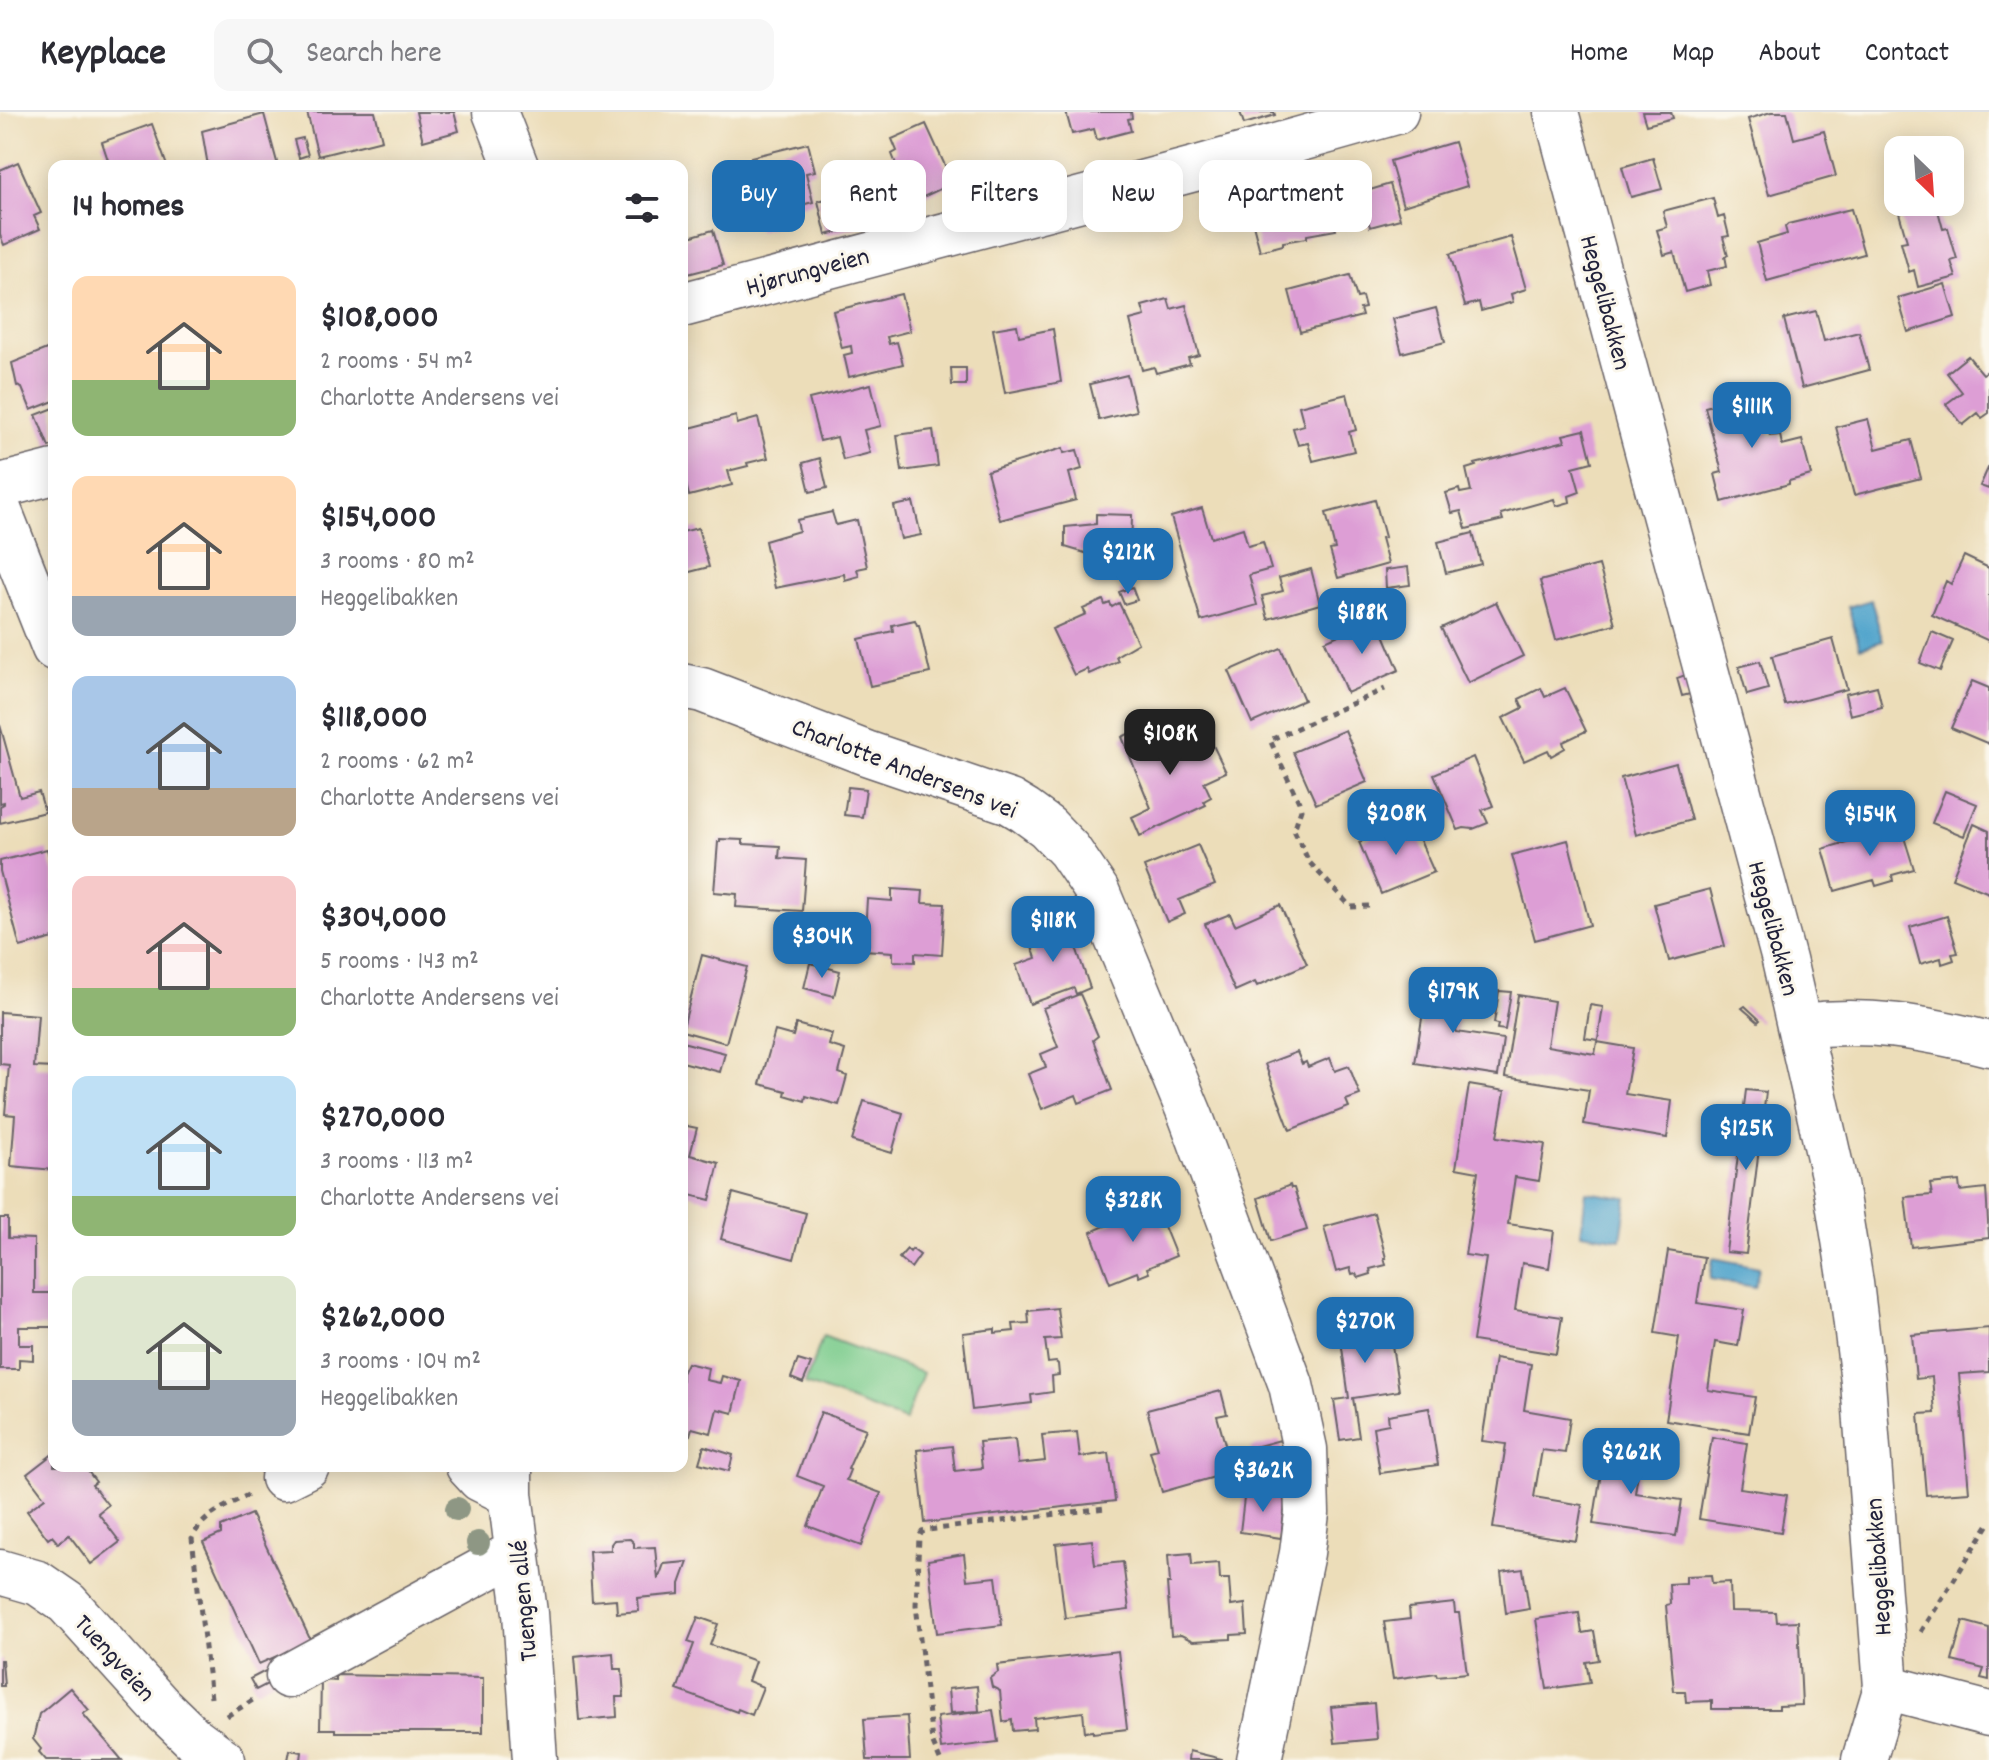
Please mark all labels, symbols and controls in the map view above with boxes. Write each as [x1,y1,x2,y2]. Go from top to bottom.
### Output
search box [214,19,774,91]
text: Keyplace [40,28,166,83]
icon: search [242,33,286,77]
text: Search here [306,34,442,77]
text: Home [1570,35,1628,75]
text: Map [1672,35,1714,75]
text: About [1758,35,1821,75]
text: Contact [1865,35,1949,75]
north arrow [1884,136,1964,216]
map controls [1884,136,1964,216]
chip: Buy [712,160,805,232]
chip: Rent [821,160,926,232]
chip: Filters [942,160,1067,232]
chip: New [1083,160,1183,232]
chip: Apartment [1199,160,1372,232]
text: 14 homes [72,184,185,233]
icon: filters [620,186,664,230]
street label: Heggelibakken [1568,231,1639,374]
street label: Hjørungveien [742,239,874,308]
text: $108,000 [320,295,439,344]
icon: home [136,308,232,404]
text: 2 rooms · 54 m² [320,344,473,381]
text: Charlotte Andersens vei [320,381,559,418]
pin: $111K [1696,382,1808,450]
text: $111K [1731,389,1773,426]
text: $154,000 [320,495,437,544]
icon: home [136,508,232,604]
pin: $212K [1072,528,1184,596]
text: $212K [1101,535,1155,572]
text: 3 rooms · 80 m² [320,544,475,581]
text: Heggelibakken [320,581,458,618]
pin: $188K [1306,588,1418,656]
text: $188K [1336,595,1388,632]
text: $118,000 [320,695,428,744]
icon: home [136,708,232,804]
pin: $108K [1114,709,1226,777]
street label: Charlotte Andersens vei [786,710,1022,830]
text: $108K [1142,716,1198,753]
text: 2 rooms · 62 m² [320,744,474,781]
text: Charlotte Andersens vei [320,781,559,818]
pin: $208K [1340,789,1452,857]
pin: $154K [1814,790,1926,858]
text: $208K [1365,796,1427,833]
text: $154K [1843,797,1897,834]
street label: Heggelibakken [1736,857,1807,1000]
text: $304,000 [320,895,447,944]
pin: $118K [997,896,1109,964]
text: $118K [1029,903,1077,940]
icon: home [136,908,232,1004]
pin: $304K [766,912,878,980]
text: $304K [791,919,853,956]
text: 5 rooms · 143 m² [320,944,479,981]
pin: $179K [1397,967,1509,1035]
text: $179K [1427,974,1479,1011]
text: Charlotte Andersens vei [320,981,559,1018]
text: $270,000 [320,1095,446,1144]
pin: $125K [1690,1104,1802,1172]
icon: home [136,1108,232,1204]
text: $125K [1719,1111,1773,1148]
text: 3 rooms · 113 m² [320,1144,473,1181]
pin: $328K [1077,1176,1189,1244]
text: Charlotte Andersens vei [320,1181,559,1218]
text: $328K [1104,1183,1162,1220]
text: $262,000 [320,1295,446,1344]
pin: $270K [1309,1297,1421,1365]
text: $270K [1335,1304,1395,1341]
icon: home [136,1308,232,1404]
text: 3 rooms · 104 m² [320,1344,481,1381]
text: Heggelibakken [320,1381,458,1418]
pin: $262K [1575,1428,1687,1496]
text: $262K [1601,1435,1661,1472]
pin: $362K [1207,1446,1319,1514]
text: $362K [1233,1453,1293,1490]
street label: Heggelibakken [1857,1497,1904,1637]
street label: Tuengen allé [502,1538,549,1663]
street label: Tuengveien [64,1607,163,1711]

